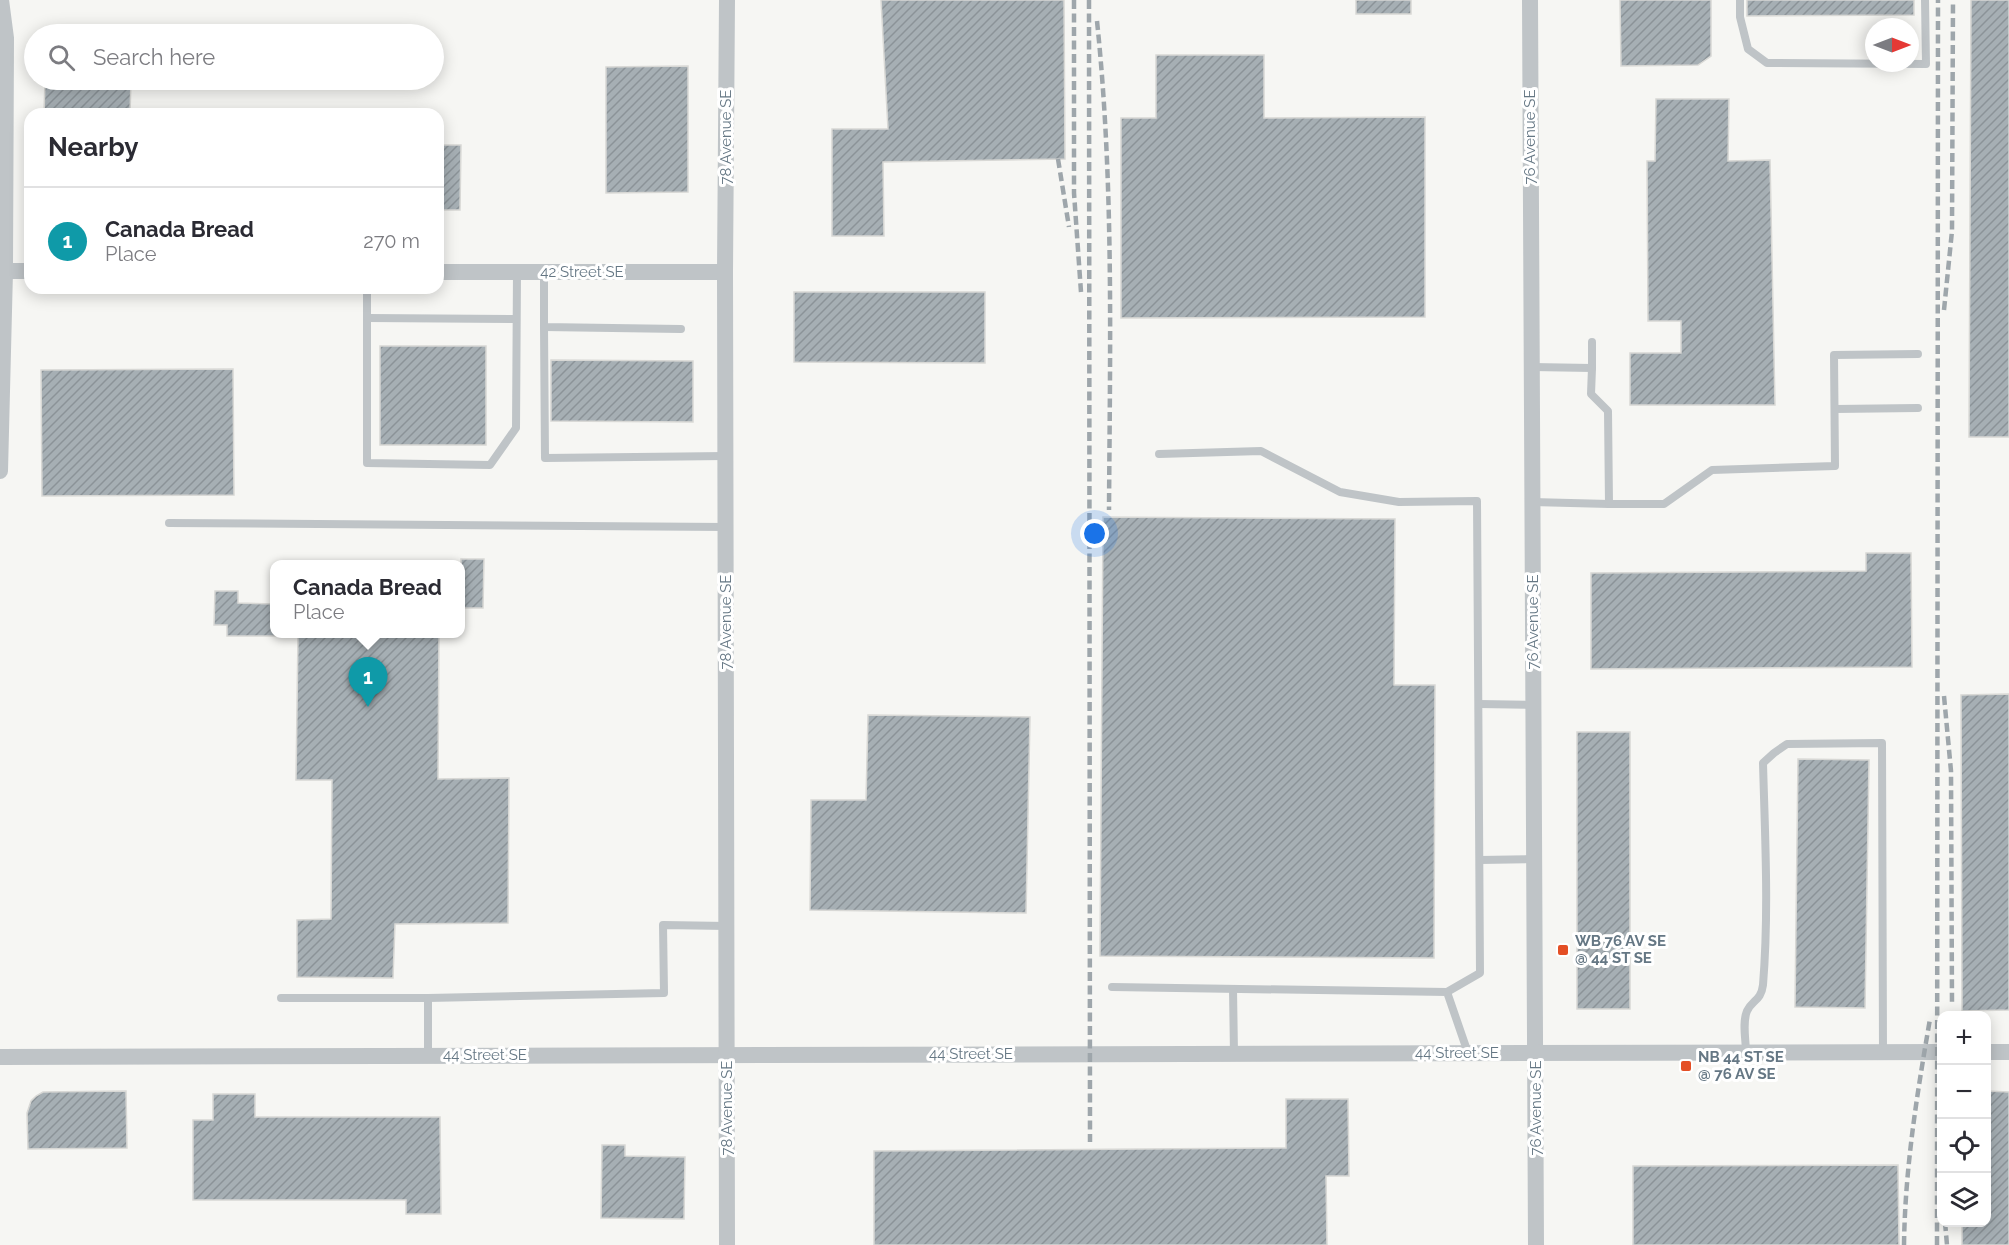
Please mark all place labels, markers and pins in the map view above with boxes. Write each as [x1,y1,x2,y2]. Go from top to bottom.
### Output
pin: 1 [348,658,388,707]
place label: WB 76 AV SE @ 44 ST SE [1575,932,1666,967]
marker: WB 76 AV SE @ 44 ST SE [1556,943,1570,957]
place label: NB 44 ST SE @ 76 AV SE [1698,1048,1784,1083]
marker: NB 44 ST SE @ 76 AV SE [1679,1059,1693,1073]

